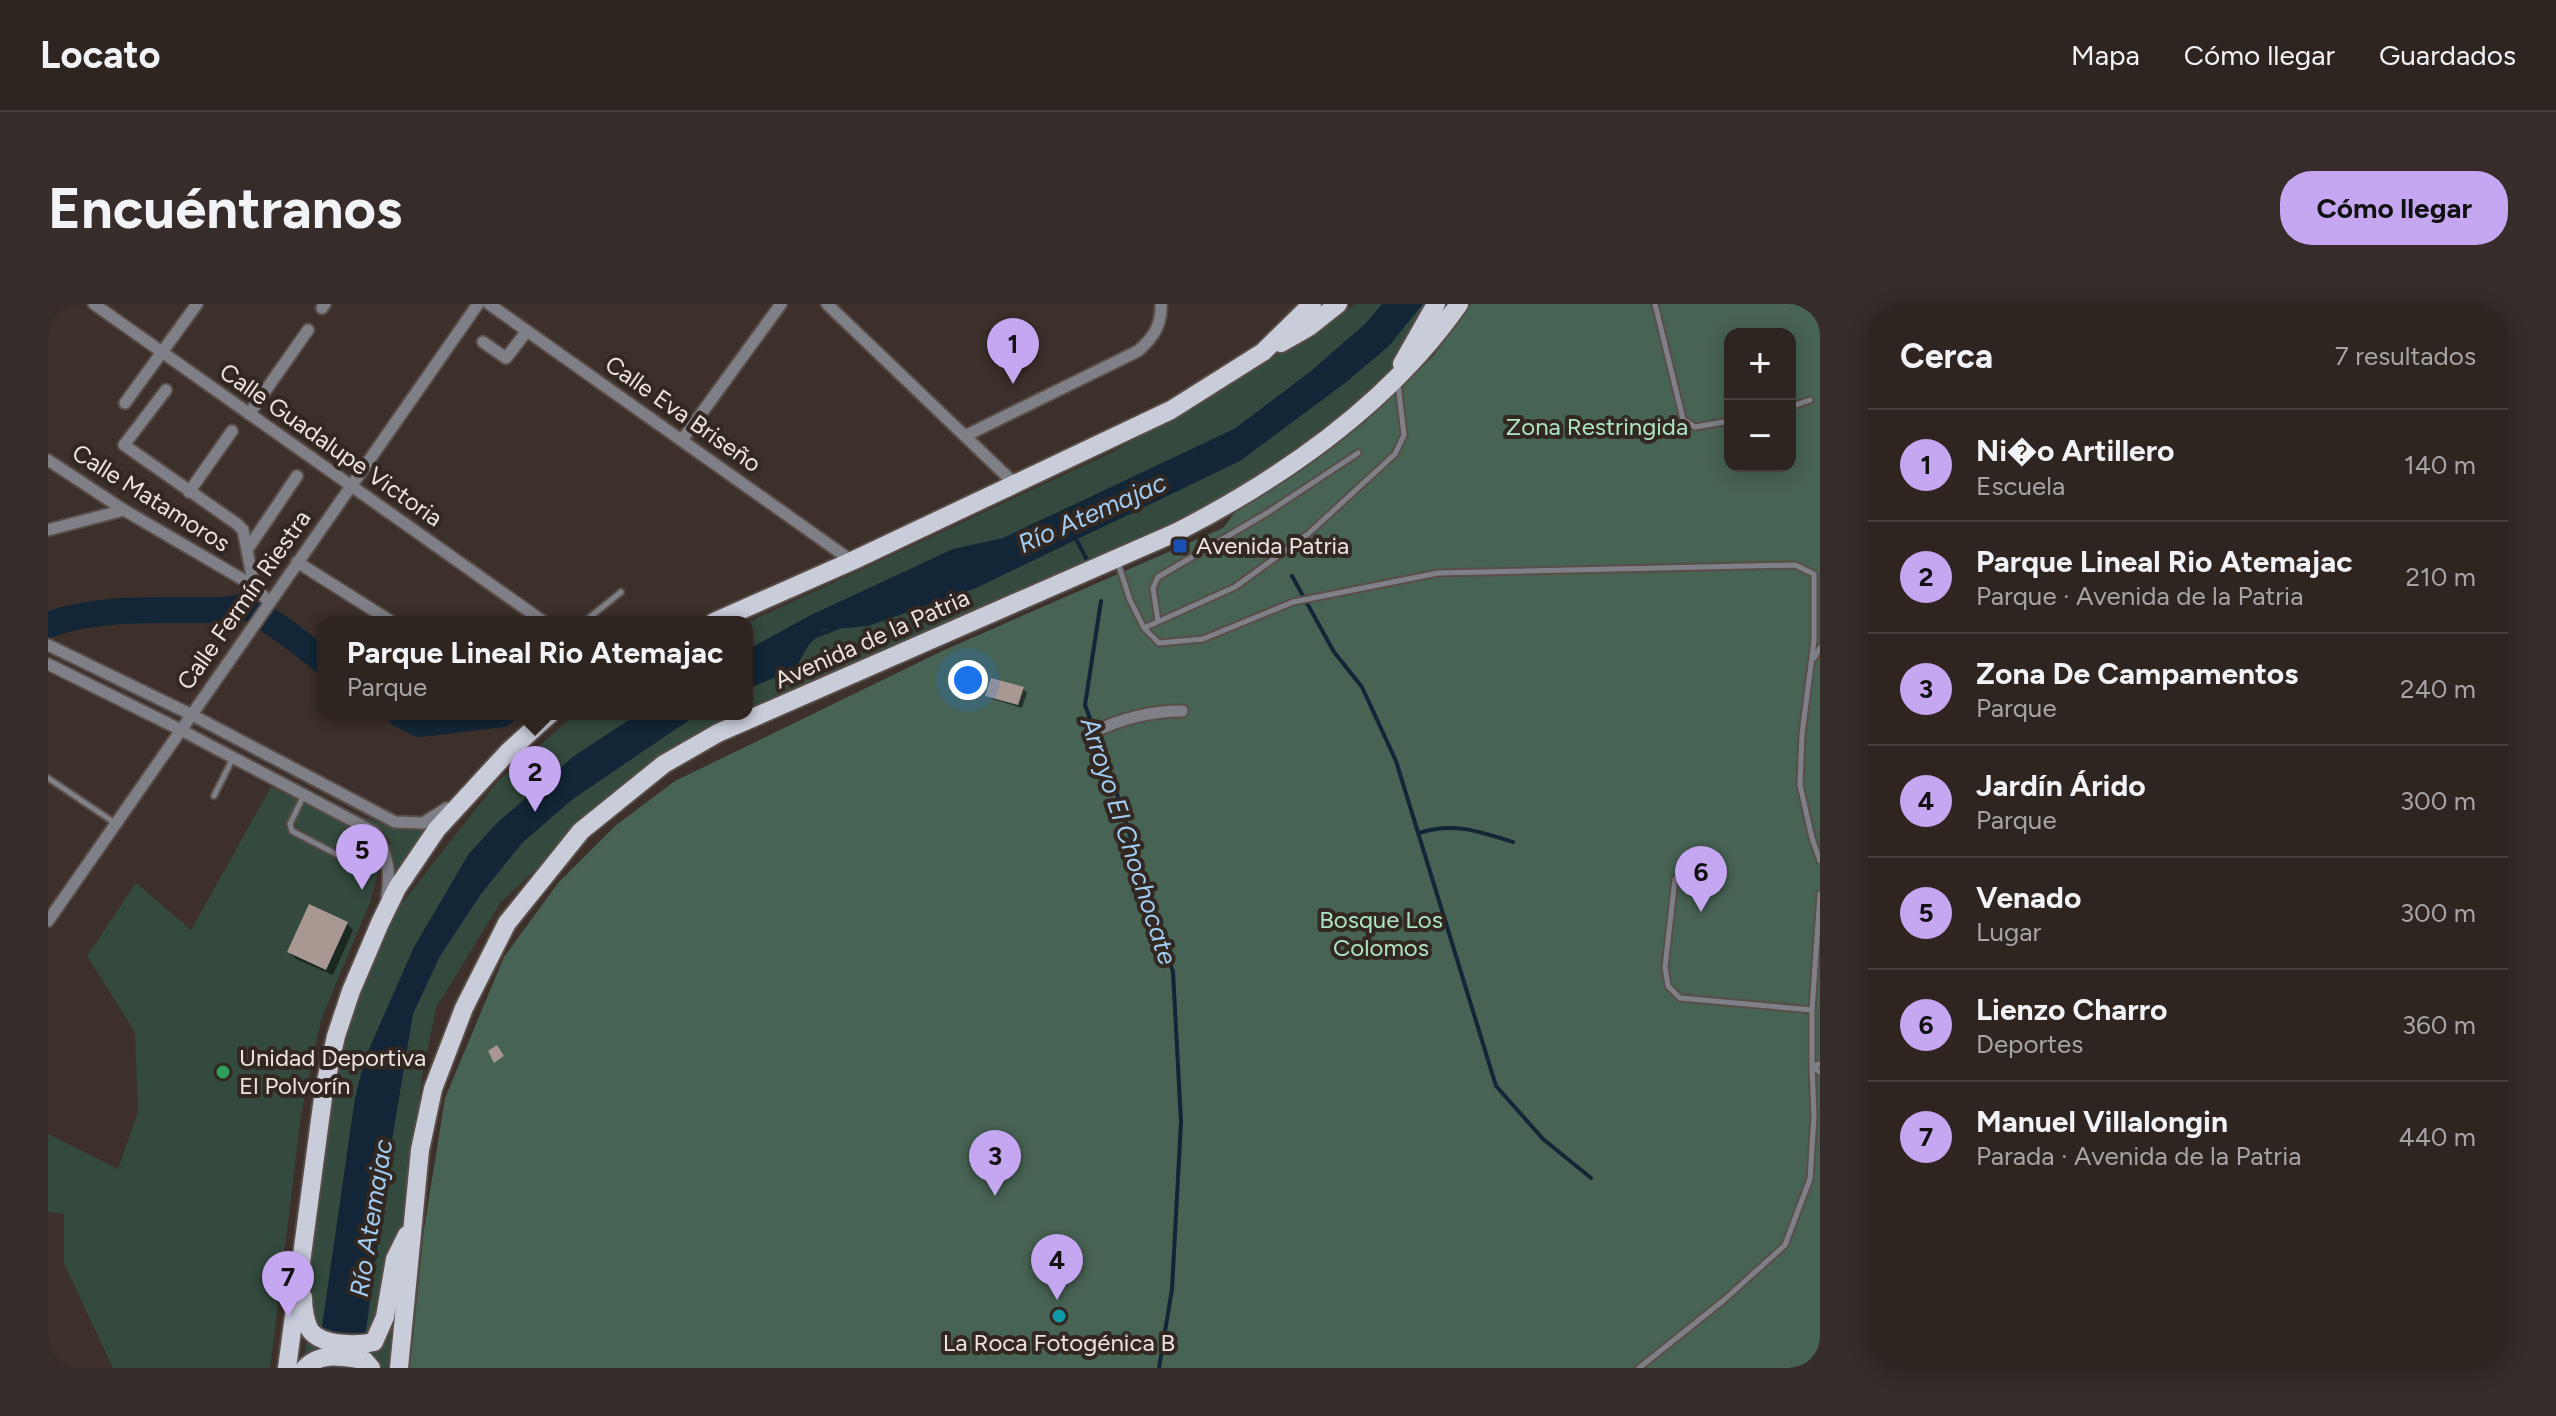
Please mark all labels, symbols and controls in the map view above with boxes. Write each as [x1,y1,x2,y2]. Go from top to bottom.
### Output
text: Locato [40,32,161,78]
text: Mapa [2071,38,2140,72]
text: Cómo llegar [2184,38,2335,72]
text: Guardados [2379,38,2516,72]
button: Cómo llegar [2280,171,2508,245]
text: Encuéntranos [48,175,402,242]
pin: 1 [987,318,1039,384]
map controls [1724,328,1796,472]
button: + [1724,328,1796,400]
text: Cerca [1900,336,1993,377]
text: 7 resultados [2335,340,2476,372]
street label: Calle Eva Briseño [600,349,767,478]
street label: Calle Guadalupe Victoria [214,357,448,533]
button: − [1724,400,1796,472]
park label: Zona Restringida [1506,412,1688,441]
text: Ni�o Artillero [1976,432,2175,469]
street label: Calle Matamoros [67,437,235,558]
text: 1 [1921,449,1931,481]
text: 140 m [2404,449,2476,481]
water label: Río Atemajac [1013,466,1171,560]
text: Escuela [1976,470,2065,502]
street label: Calle Fermín Riestra [171,504,317,695]
place label: Avenida Patria [1196,531,1349,560]
marker: Avenida Patria [1171,537,1189,555]
text: Parque Lineal Rio Atemajac [1976,543,2353,580]
text: 2 [1918,561,1934,593]
text: 210 m [2406,561,2476,593]
text: Parque · Avenida de la Patria [1976,580,2303,612]
street label: Avenida de la Patria [770,583,974,694]
popup [317,616,753,720]
text: Parque Lineal Rio Atemajac [347,634,723,671]
text: Zona De Campamentos [1976,655,2298,692]
your location [948,660,988,700]
text: Parque [347,671,427,703]
text: 3 [1919,673,1933,705]
text: 240 m [2400,673,2476,705]
text: Parque [1976,692,2057,724]
water label: Arroyo El Chochocate [1074,712,1184,969]
pin: 2 [509,746,561,812]
text: Jardín Árido [1976,767,2146,804]
text: 4 [1918,785,1934,817]
text: 300 m [2400,785,2476,817]
text: Parque [1976,804,2057,836]
pin: 5 [336,824,388,890]
pin: 6 [1675,846,1727,912]
text: Venado [1976,879,2081,916]
text: 5 [1918,897,1934,929]
text: 300 m [2400,897,2476,929]
park label: Bosque Los Colomos [1319,905,1443,962]
text: Lugar [1976,916,2041,948]
text: Lienzo Charro [1976,991,2168,1028]
text: 6 [1918,1009,1934,1041]
text: 360 m [2402,1009,2476,1041]
text: Deportes [1976,1028,2083,1060]
place label: Unidad Deportiva El Polvorín [239,1043,426,1100]
marker: Unidad Deportiva El Polvorín [214,1063,232,1081]
text: Manuel Villalongin [1976,1103,2228,1140]
text: 7 [1919,1121,1933,1153]
text: 440 m [2398,1121,2476,1153]
pin: 3 [969,1130,1021,1196]
water label: Río Atemajac [343,1137,399,1299]
text: Parada · Avenida de la Patria [1976,1140,2301,1172]
pin: 4 [1031,1234,1083,1300]
pin: 7 [262,1251,314,1317]
marker: La Roca Fotogénica B [1050,1307,1068,1325]
place label: La Roca Fotogénica B [943,1328,1175,1357]

